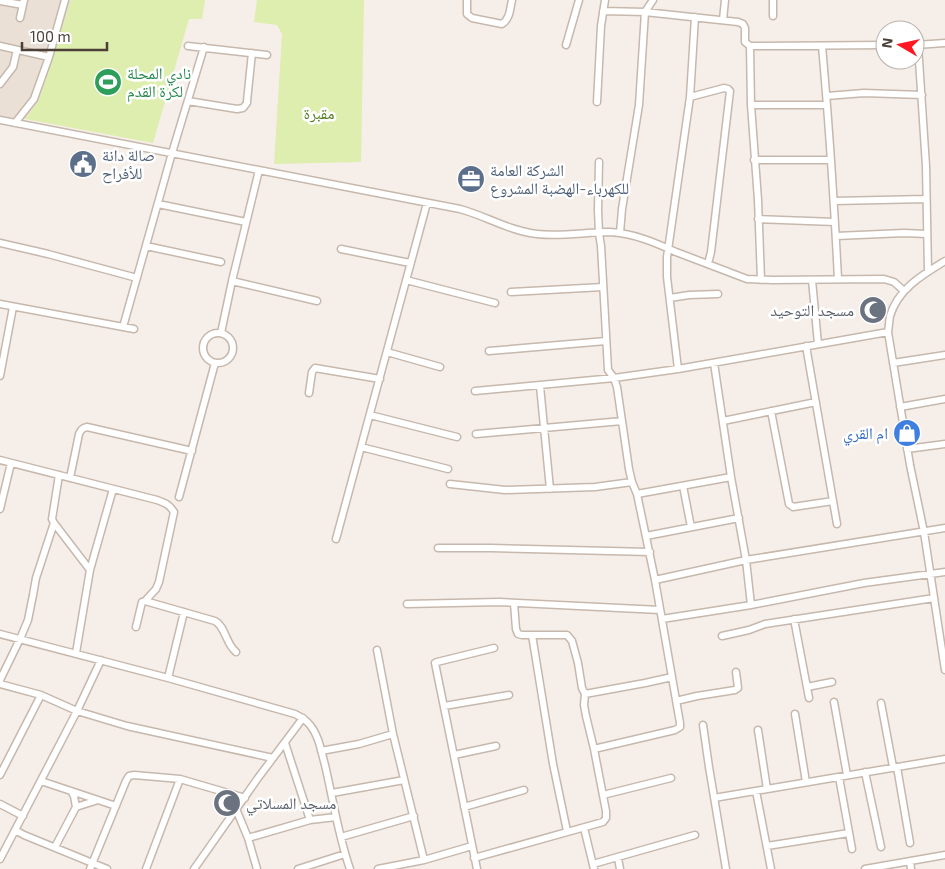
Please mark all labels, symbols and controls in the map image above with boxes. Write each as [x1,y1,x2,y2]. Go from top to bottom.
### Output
scale bar [22,20,108,52]
north arrow [875,20,925,70]
text: 100 m [30,27,71,45]
text: N [877,37,896,49]
place label: نادي المحلة لكرة القدم [127,63,191,102]
sports icon: نادي المحلة لكرة القدم [93,67,123,97]
park label: مقبرة [303,103,335,123]
place label: صالة دانة للأفراح [102,145,155,184]
public building icon: صالة دانة للأفراح [68,149,98,179]
place label: الشركة العامة للكهرباء-الهضبة المشروع [490,160,629,199]
office icon: الشركة العامة للكهرباء-الهضبة المشروع [456,164,486,194]
mosque icon: مسجد التوحيد [858,295,888,325]
place label: مسجد التوحيد [770,300,854,320]
shop icon: ام القري [892,418,922,448]
place label: ام القري [843,423,888,446]
mosque icon: مسجد المسلاتي [212,788,242,818]
place label: مسجد المسلاتي [246,793,336,816]

